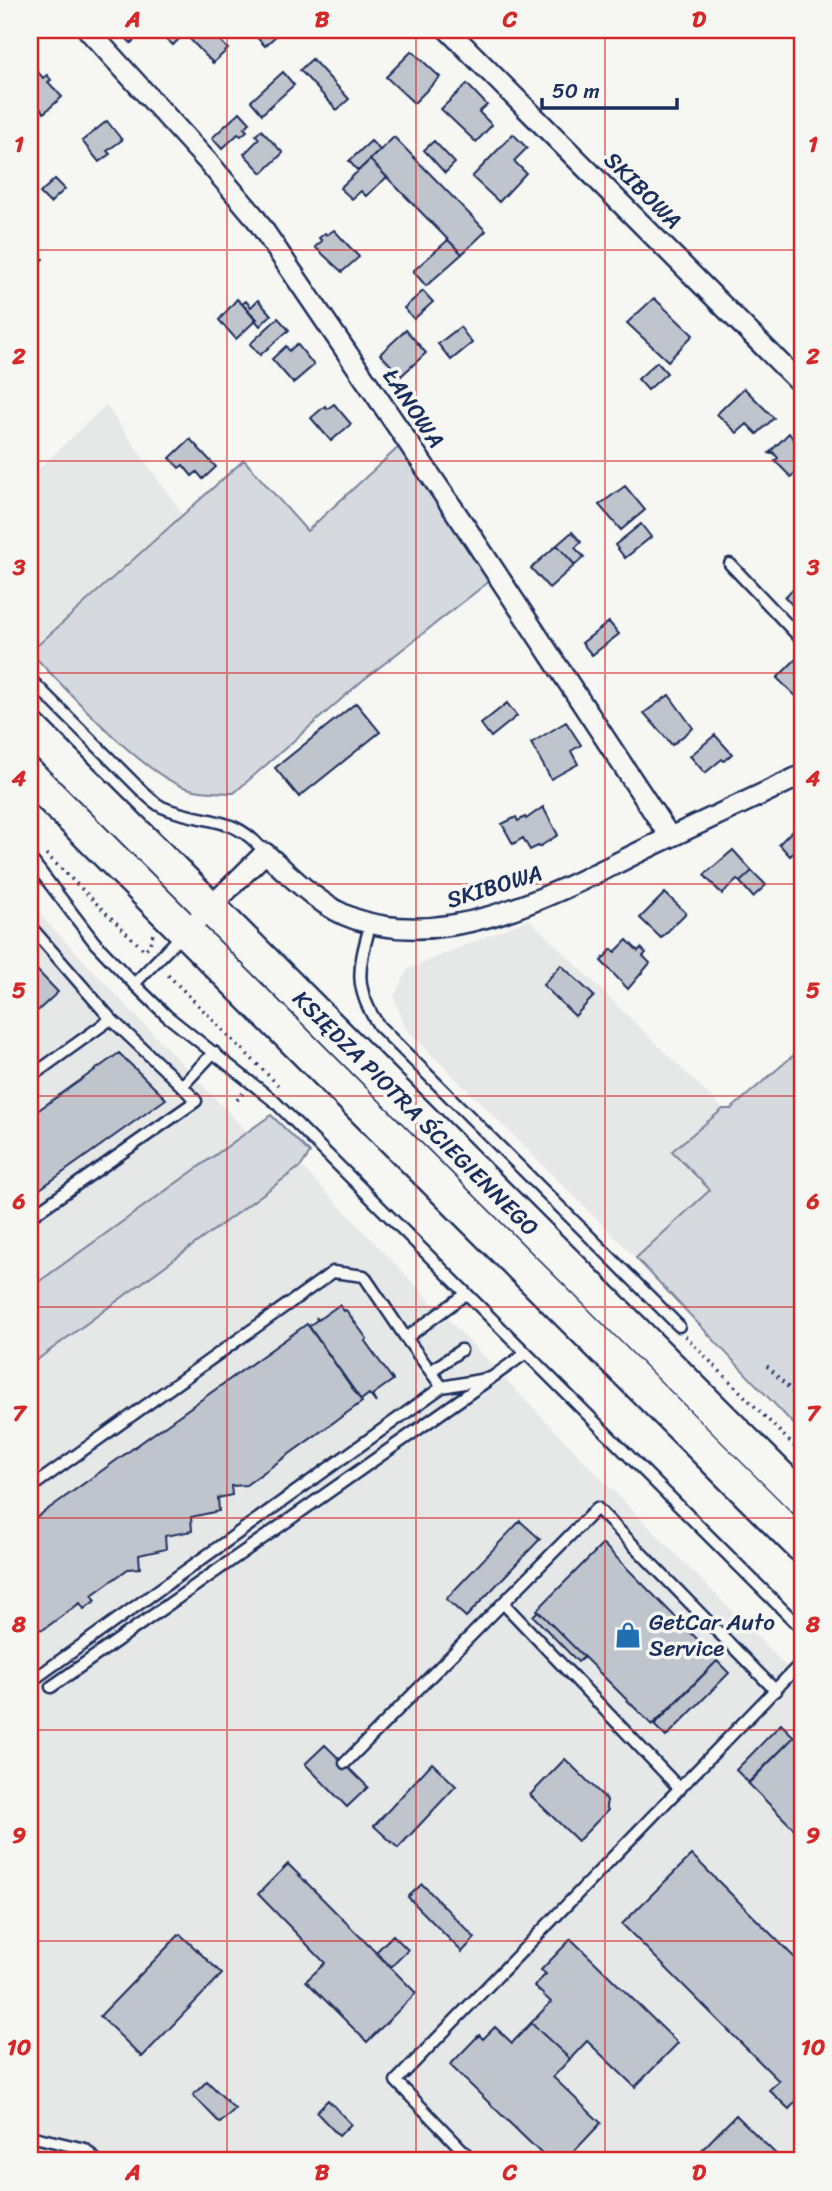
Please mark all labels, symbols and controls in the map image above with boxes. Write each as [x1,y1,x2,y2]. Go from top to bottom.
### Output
text: A [124,0,141,40]
text: B [315,0,330,40]
text: C [502,0,518,40]
text: D [692,0,707,40]
scale bar [542,66,676,110]
text: 50 m [552,72,600,110]
text: 1 [14,124,24,165]
text: 1 [808,124,818,165]
street label: SKIBOWA [593,141,692,240]
text: 2 [11,336,26,377]
text: 2 [805,336,820,377]
street label: ŁANOWA [372,360,456,457]
text: 3 [12,547,26,588]
text: 3 [806,547,820,588]
text: 4 [11,758,27,799]
text: 4 [805,758,821,799]
street label: SKIBOWA [441,853,547,920]
text: 5 [12,970,26,1011]
text: 5 [806,970,820,1011]
street label: KSIĘDZA PIOTRA ŚCIEGIENNEGO [282,980,549,1247]
text: 6 [11,1181,26,1222]
text: 6 [805,1181,820,1222]
text: 7 [12,1393,27,1434]
text: 7 [806,1393,821,1434]
place label: GetCar Auto Service [649,1602,775,1669]
text: 8 [11,1604,26,1645]
text: 8 [805,1604,820,1645]
shop icon: GetCar Auto Service [613,1620,643,1650]
text: 9 [12,1815,26,1856]
text: 9 [806,1815,820,1856]
text: 10 [7,2027,32,2068]
text: 10 [801,2027,826,2068]
text: A [124,2152,141,2191]
text: B [315,2152,330,2191]
text: C [502,2152,518,2191]
text: D [692,2152,707,2191]

